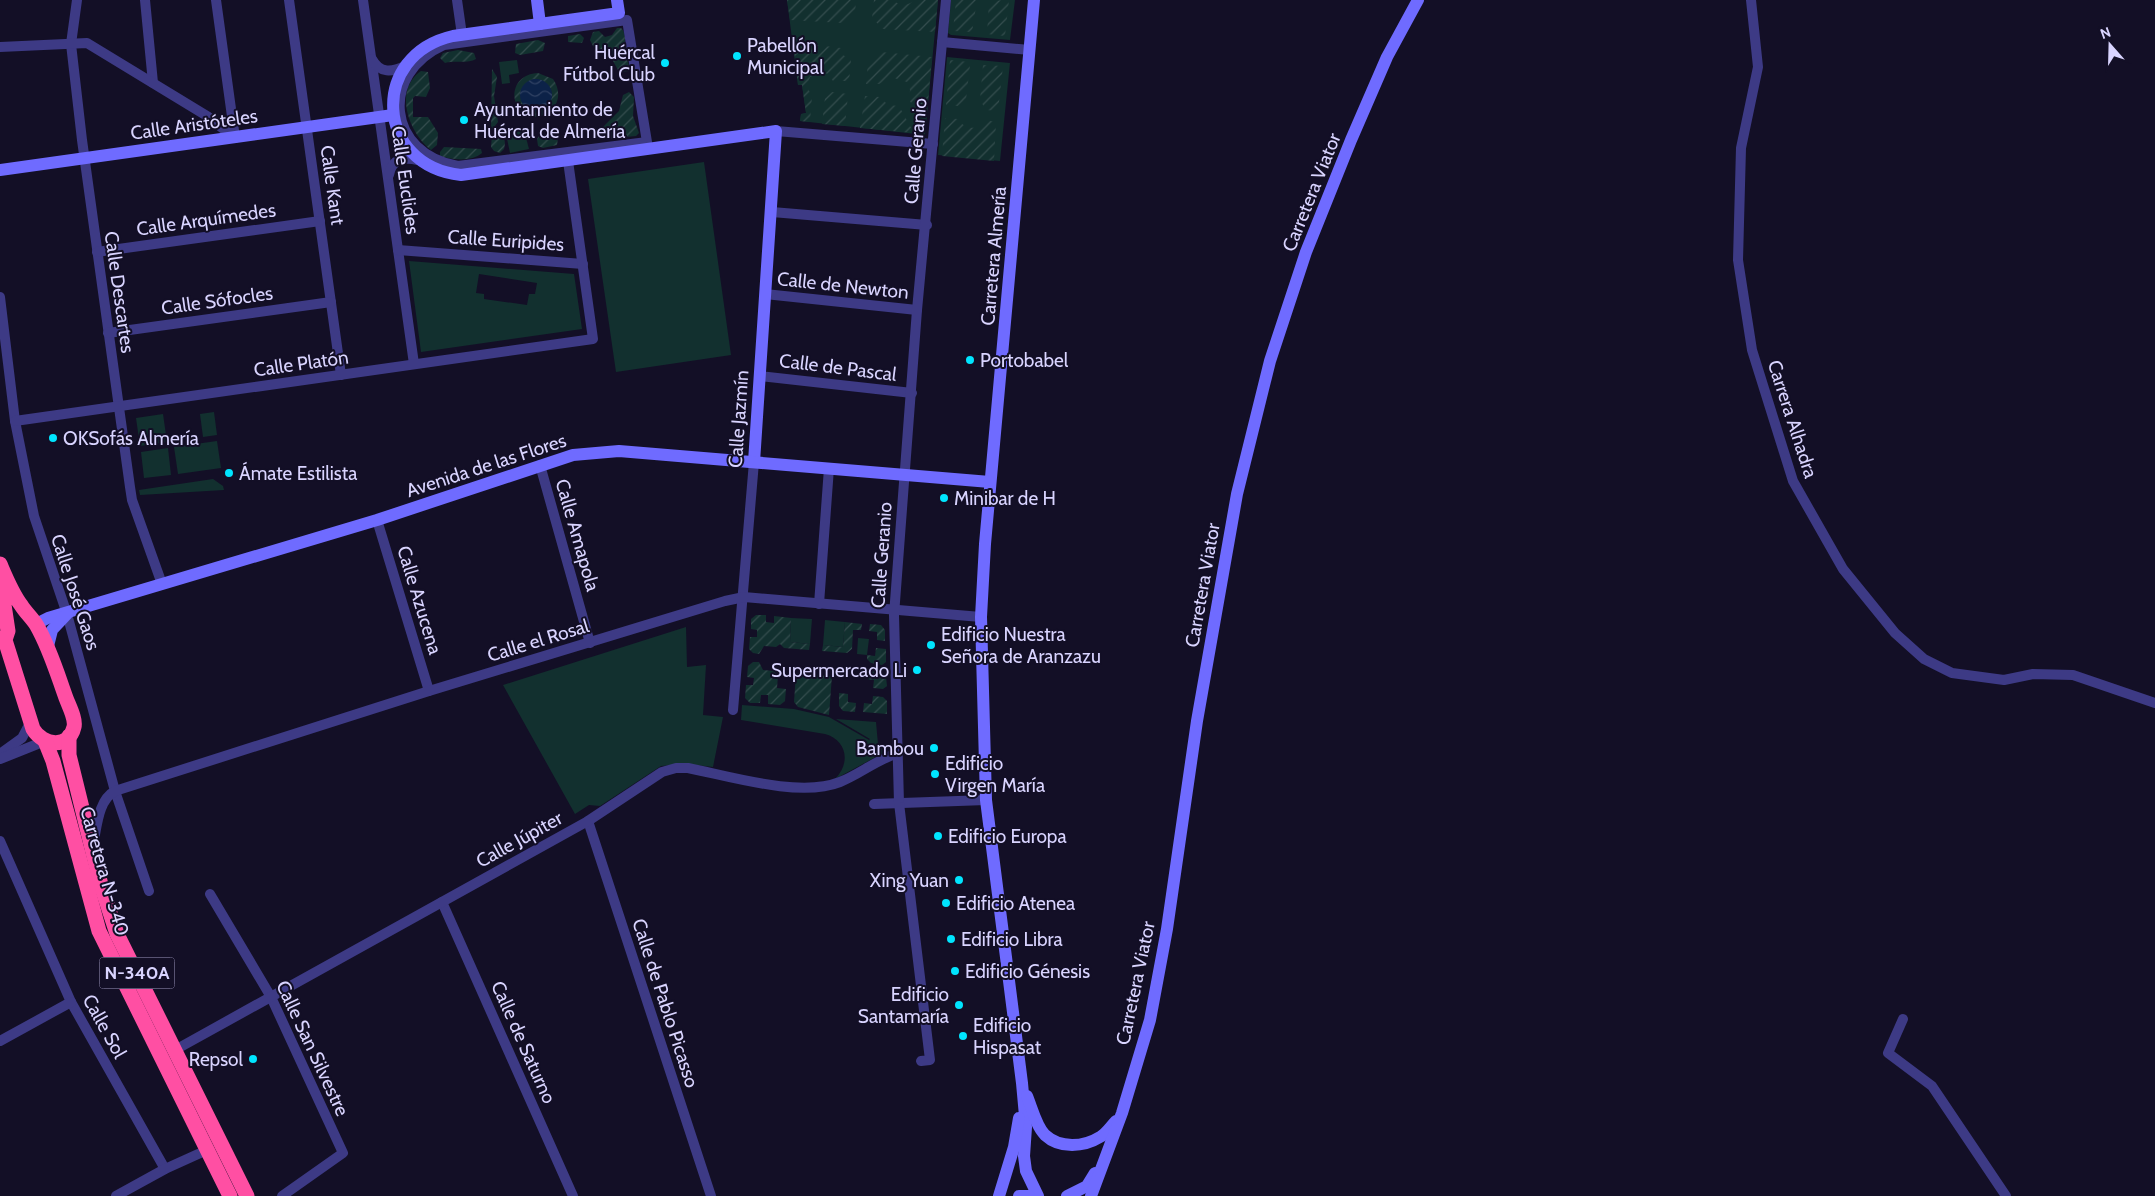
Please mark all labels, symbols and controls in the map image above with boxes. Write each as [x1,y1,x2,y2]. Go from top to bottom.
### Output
north arrow [2085,20,2135,70]
text: N [2098,23,2113,43]
place label: Pabellón Municipal [747,34,824,79]
place label: Huércal Fútbol Club [563,41,656,86]
marker: Pabellón Municipal [731,50,743,62]
marker: Huércal Fútbol Club [659,57,671,69]
street label: Calle Geranio [899,97,932,205]
place label: Ayuntamiento de Huércal de Almería [474,98,625,143]
street label: Calle Aristóteles [129,104,259,145]
marker: Ayuntamiento de Huércal de Almería [458,114,470,126]
street label: Calle Euclides [387,124,425,236]
street label: Carretera Viator [1277,130,1346,255]
street label: Calle Kant [316,144,350,227]
street label: Carretera Almería [976,186,1011,326]
street label: Calle Arquímedes [135,198,277,241]
street label: Calle Euripides [447,225,565,256]
street label: Calle Descartes [100,230,139,355]
street label: Calle de Newton [776,267,910,304]
street label: Calle Sófocles [160,281,274,320]
street label: Calle Platón [252,345,350,382]
street label: Calle de Pascal [778,349,898,386]
place label: Portobabel [980,349,1069,372]
marker: Portobabel [964,354,976,366]
street label: Carrera Alhadra [1763,357,1822,481]
street label: Calle Jazmín [724,369,753,469]
place label: OKSofás Almería [63,427,199,450]
street label: Avenida de las Flores [403,429,569,502]
marker: OKSofás Almería [47,432,59,444]
place label: Ámate Estilista [239,461,357,485]
marker: Ámate Estilista [223,467,235,479]
street label: Calle Amapola [551,476,605,594]
place label: Minibar de H [954,487,1056,510]
marker: Minibar de H [938,492,950,504]
street label: Calle Geranio [866,501,897,609]
street label: Carretera Viator [1180,521,1225,649]
street label: Calle José Gaos [46,531,105,653]
street label: Calle Azucena [392,543,447,657]
street label: Calle el Rosal [484,614,592,667]
place label: Edificio Nuestra Señora de Aranzazu [941,623,1101,668]
marker: Edificio Nuestra Señora de Aranzazu [925,639,937,651]
place label: Supermercado Li [771,659,907,682]
marker: Supermercado Li [911,664,923,676]
place label: Bambou [856,737,924,760]
marker: Bambou [928,742,940,754]
place label: Edificio Virgen María [945,752,1045,797]
marker: Edificio Virgen María [929,768,941,780]
street label: Carretera N-340 [75,804,134,938]
street label: Calle Júpiter [472,806,566,873]
place label: Edificio Europa [948,825,1067,848]
marker: Edificio Europa [932,830,944,842]
place label: Xing Yuan [870,869,949,892]
marker: Xing Yuan [953,874,965,886]
place label: Edificio Atenea [956,892,1075,915]
marker: Edificio Atenea [940,897,952,909]
street label: Calle de Pablo Picasso [627,916,704,1091]
street label: Carretera Viator [1111,919,1160,1047]
place label: Edificio Libra [961,928,1063,951]
marker: Edificio Libra [945,933,957,945]
road number: N-340A [100,958,174,988]
place label: Edificio Génesis [965,960,1090,983]
marker: Edificio Génesis [949,965,961,977]
street label: Calle San Silvestre [271,977,354,1120]
street label: Calle de Saturno [486,977,561,1107]
place label: Edificio Santamaría [858,983,949,1028]
street label: Calle Sol [78,990,132,1063]
marker: Edificio Santamaría [953,999,965,1011]
place label: Edificio Hispasat [973,1014,1042,1059]
marker: Edificio Hispasat [957,1030,969,1042]
place label: Repsol [189,1048,244,1071]
marker: Repsol [247,1053,259,1065]

